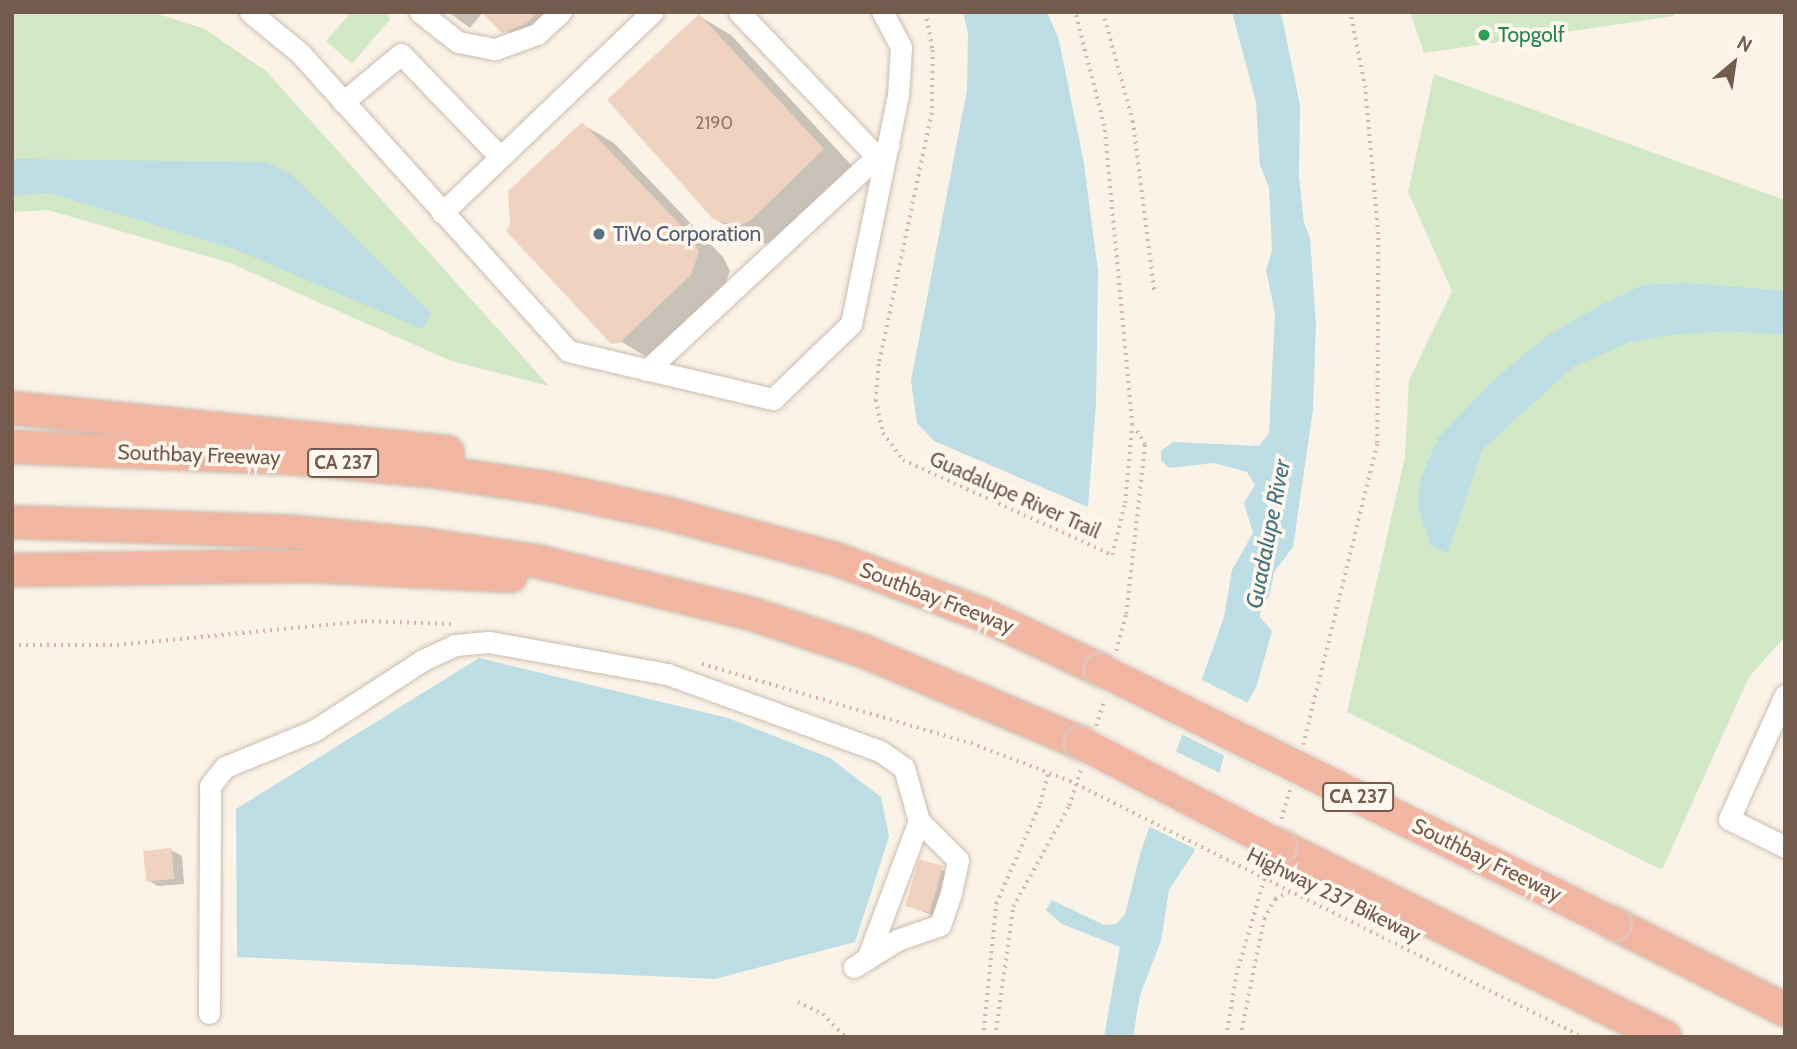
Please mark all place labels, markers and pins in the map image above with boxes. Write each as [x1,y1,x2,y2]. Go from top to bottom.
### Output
place label: Topgolf [1498,22,1565,48]
marker: Topgolf [1476,27,1492,43]
place label: TiVo Corporation [613,221,761,247]
marker: TiVo Corporation [591,226,607,242]

